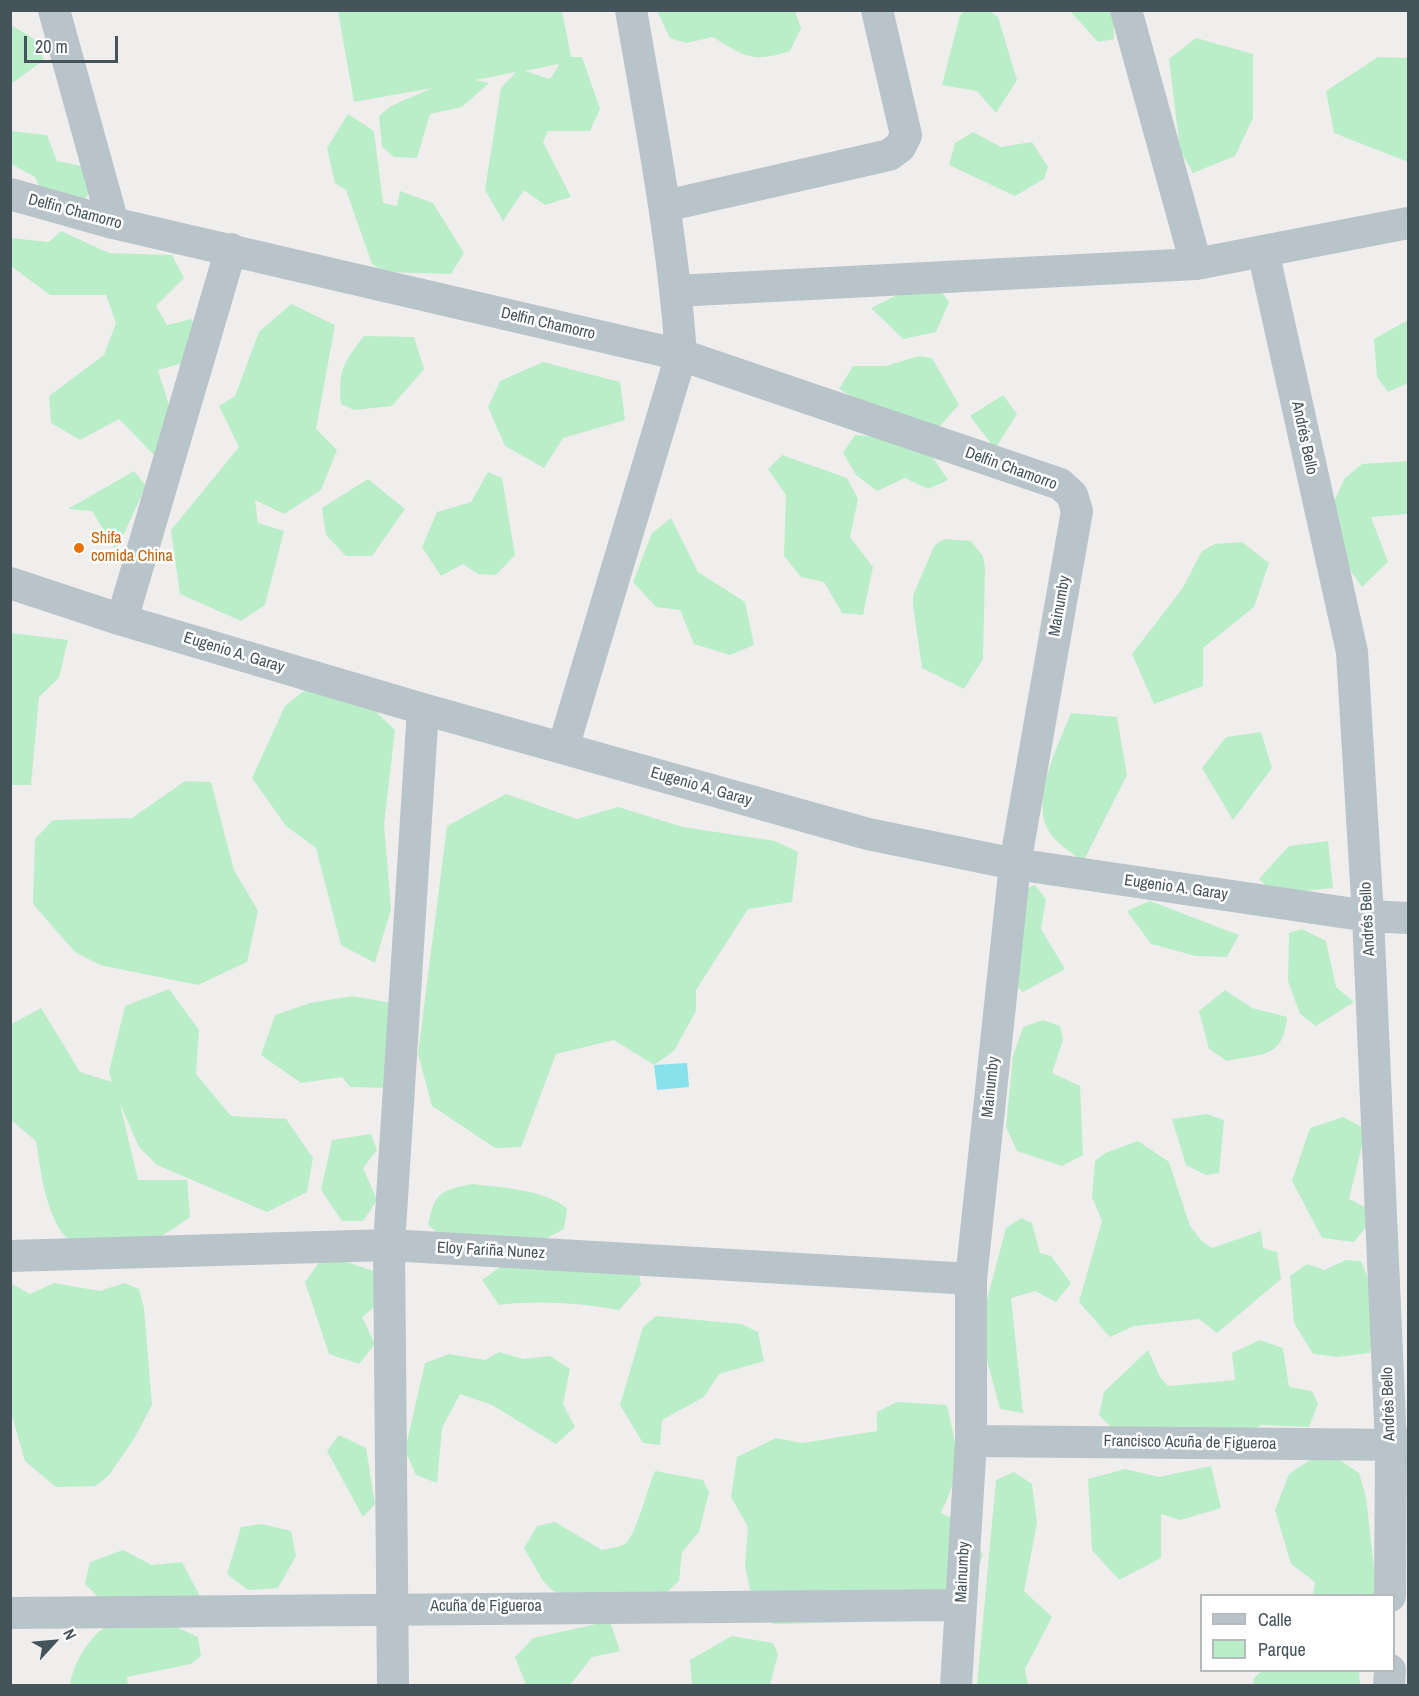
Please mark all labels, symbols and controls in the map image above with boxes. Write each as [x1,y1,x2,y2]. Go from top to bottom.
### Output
scale bar [27,24,122,62]
text: 20 m [35,34,68,59]
street label: Delfin Chamorro [26,190,124,234]
street label: Delfin Chamorro [499,304,597,344]
street label: Andrés Bello [1287,400,1321,476]
street label: Delfin Chamorro [962,444,1060,494]
place label: Shifa comida China [91,529,173,567]
marker: Shifa comida China [72,541,86,555]
street label: Mainumby [1045,574,1075,638]
street label: Eugenio A. Garay [181,629,287,677]
street label: Eugenio A. Garay [648,763,754,811]
street label: Eugenio A. Garay [1123,871,1229,905]
street label: Andrés Bello [1356,881,1380,957]
street label: Mainumby [978,1056,1004,1118]
street label: Eloy Fariña Nunez [437,1239,545,1263]
street label: Andrés Bello [1378,1366,1400,1442]
street label: Francisco Acuña de Figueroa [1103,1432,1277,1454]
street label: Mainumby [952,1541,974,1603]
legend [1200,1594,1395,1672]
street label: Acuña de Figueroa [430,1597,542,1617]
text: Calle [1258,1607,1292,1632]
north arrow [24,1612,84,1672]
text: N [58,1625,82,1643]
text: Parque [1258,1637,1306,1662]

